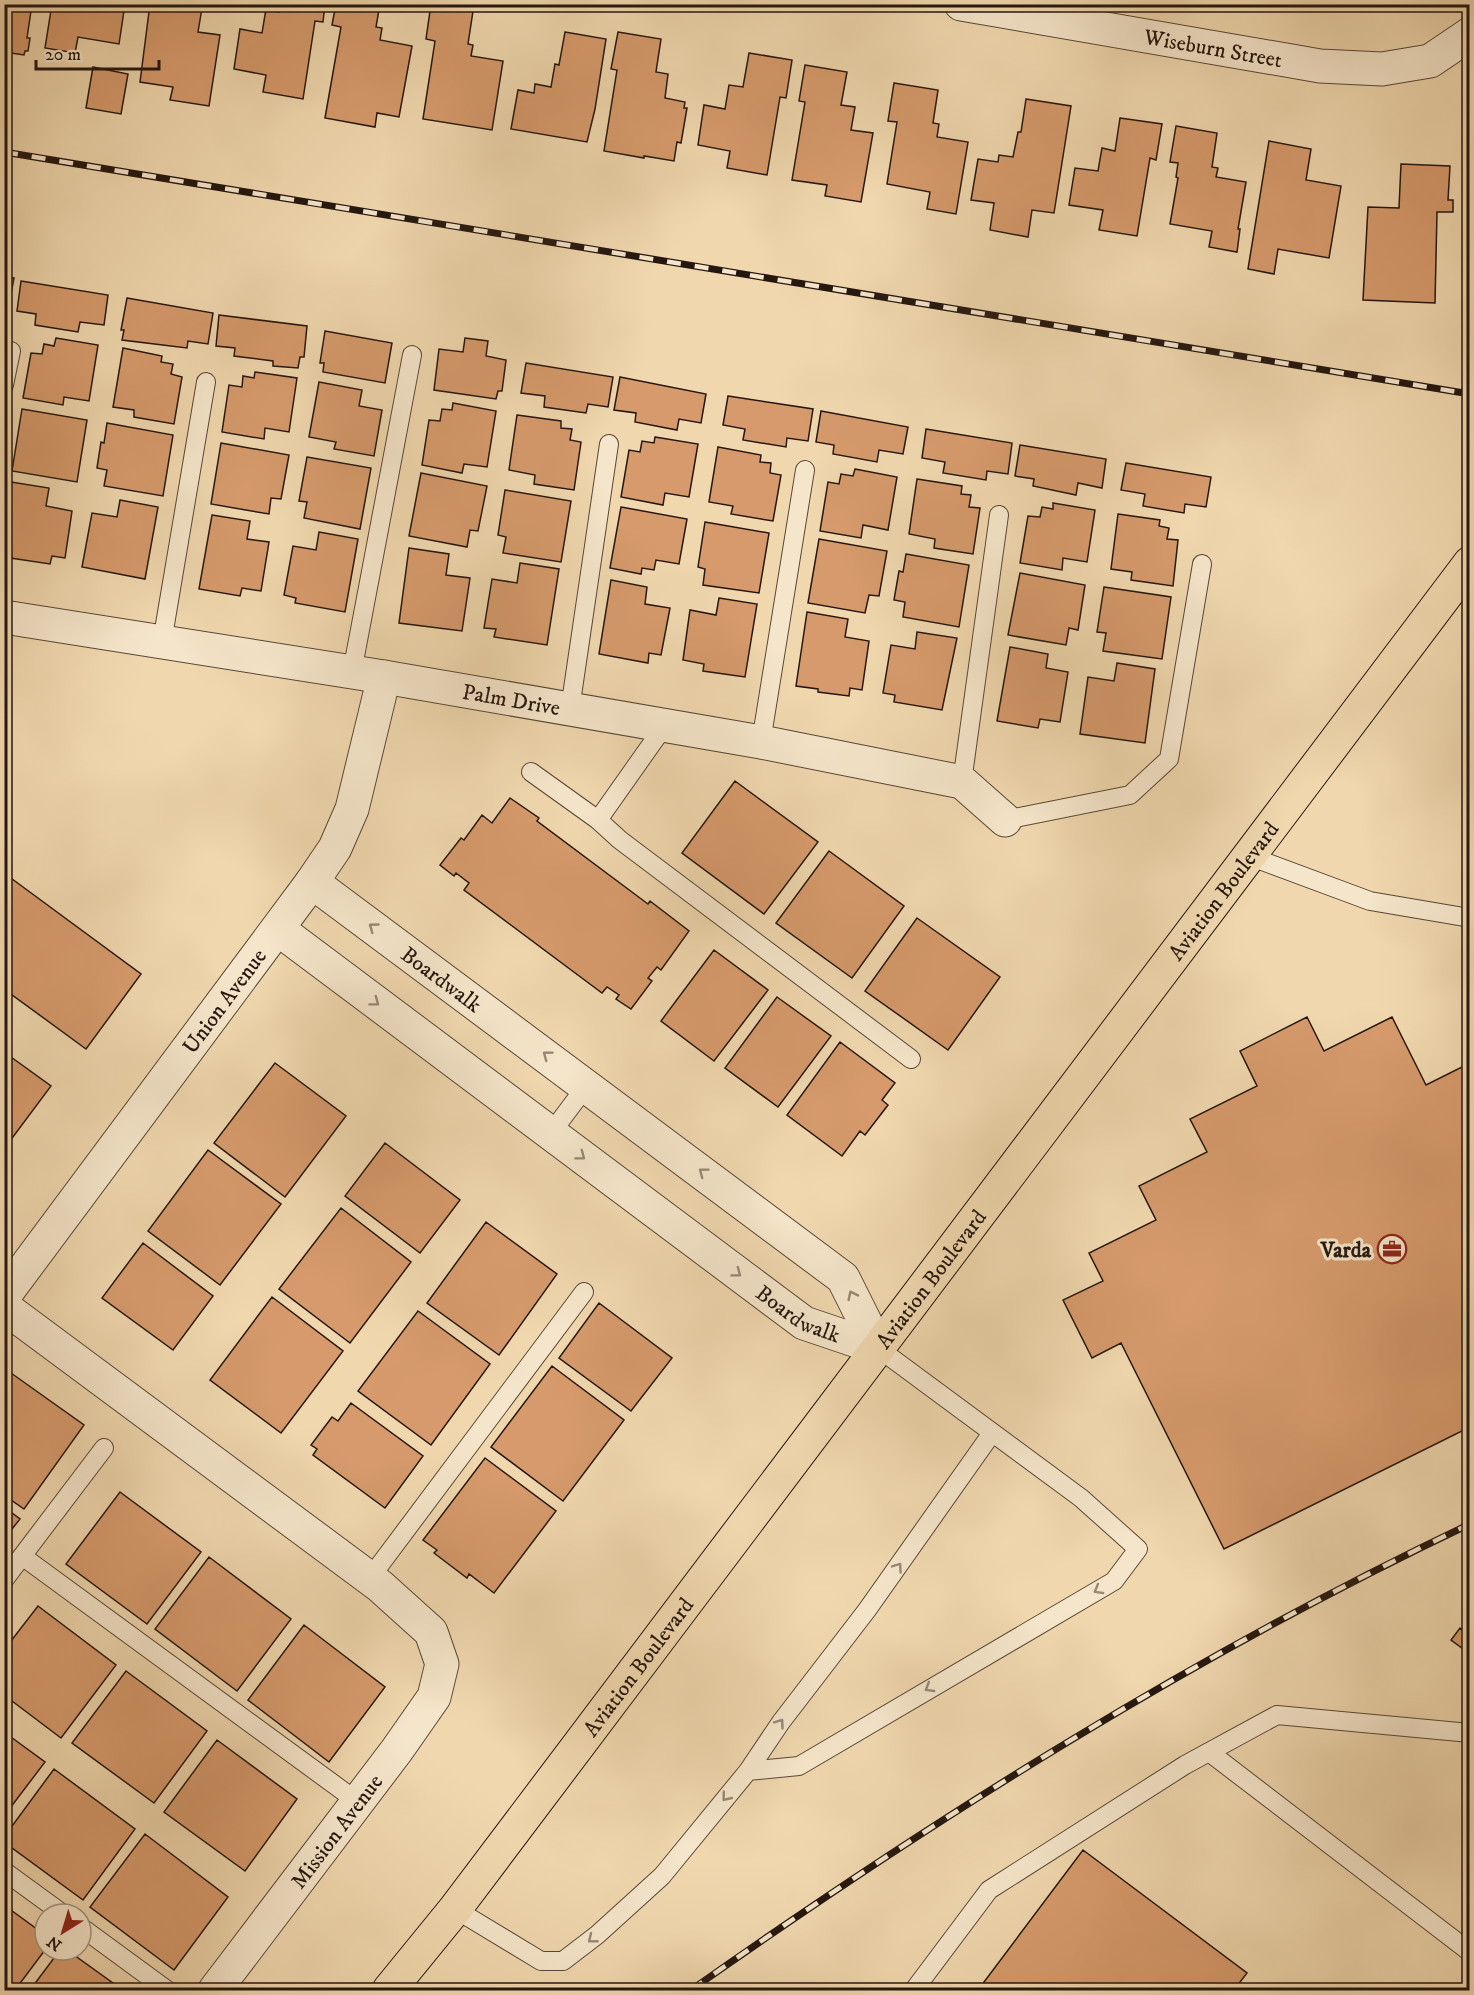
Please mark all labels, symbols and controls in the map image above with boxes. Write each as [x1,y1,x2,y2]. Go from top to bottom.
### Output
street label: Wiseburn Street [1141,24,1284,74]
scale bar [36,33,159,71]
text: 20 m [45,44,81,66]
street label: Palm Drive [460,679,562,722]
street label: Aviation Boulevard [1163,817,1285,966]
one-way arrow [369,923,380,934]
street label: Boardwalk [395,941,487,1019]
street label: Union Avenue [177,944,273,1059]
one-way arrow [368,994,379,1005]
one-way arrow [543,1052,554,1063]
one-way arrow [575,1149,586,1160]
one-way arrow [699,1169,710,1180]
street label: Aviation Boulevard [870,1205,993,1354]
office icon: Varda [1376,1233,1408,1265]
place label: Varda [1320,1237,1372,1264]
one-way arrow [731,1266,742,1277]
street label: Boardwalk [750,1280,844,1349]
one-way arrow [848,1291,859,1302]
one-way arrow [891,1563,902,1574]
one-way arrow [1094,1583,1104,1595]
street label: Aviation Boulevard [578,1593,700,1742]
one-way arrow [925,1681,935,1693]
one-way arrow [773,1718,784,1729]
street label: Mission Avenue [285,1769,389,1895]
one-way arrow [722,1791,733,1802]
north arrow [33,1902,93,1962]
text: N [43,1931,66,1955]
one-way arrow [588,1931,599,1942]

